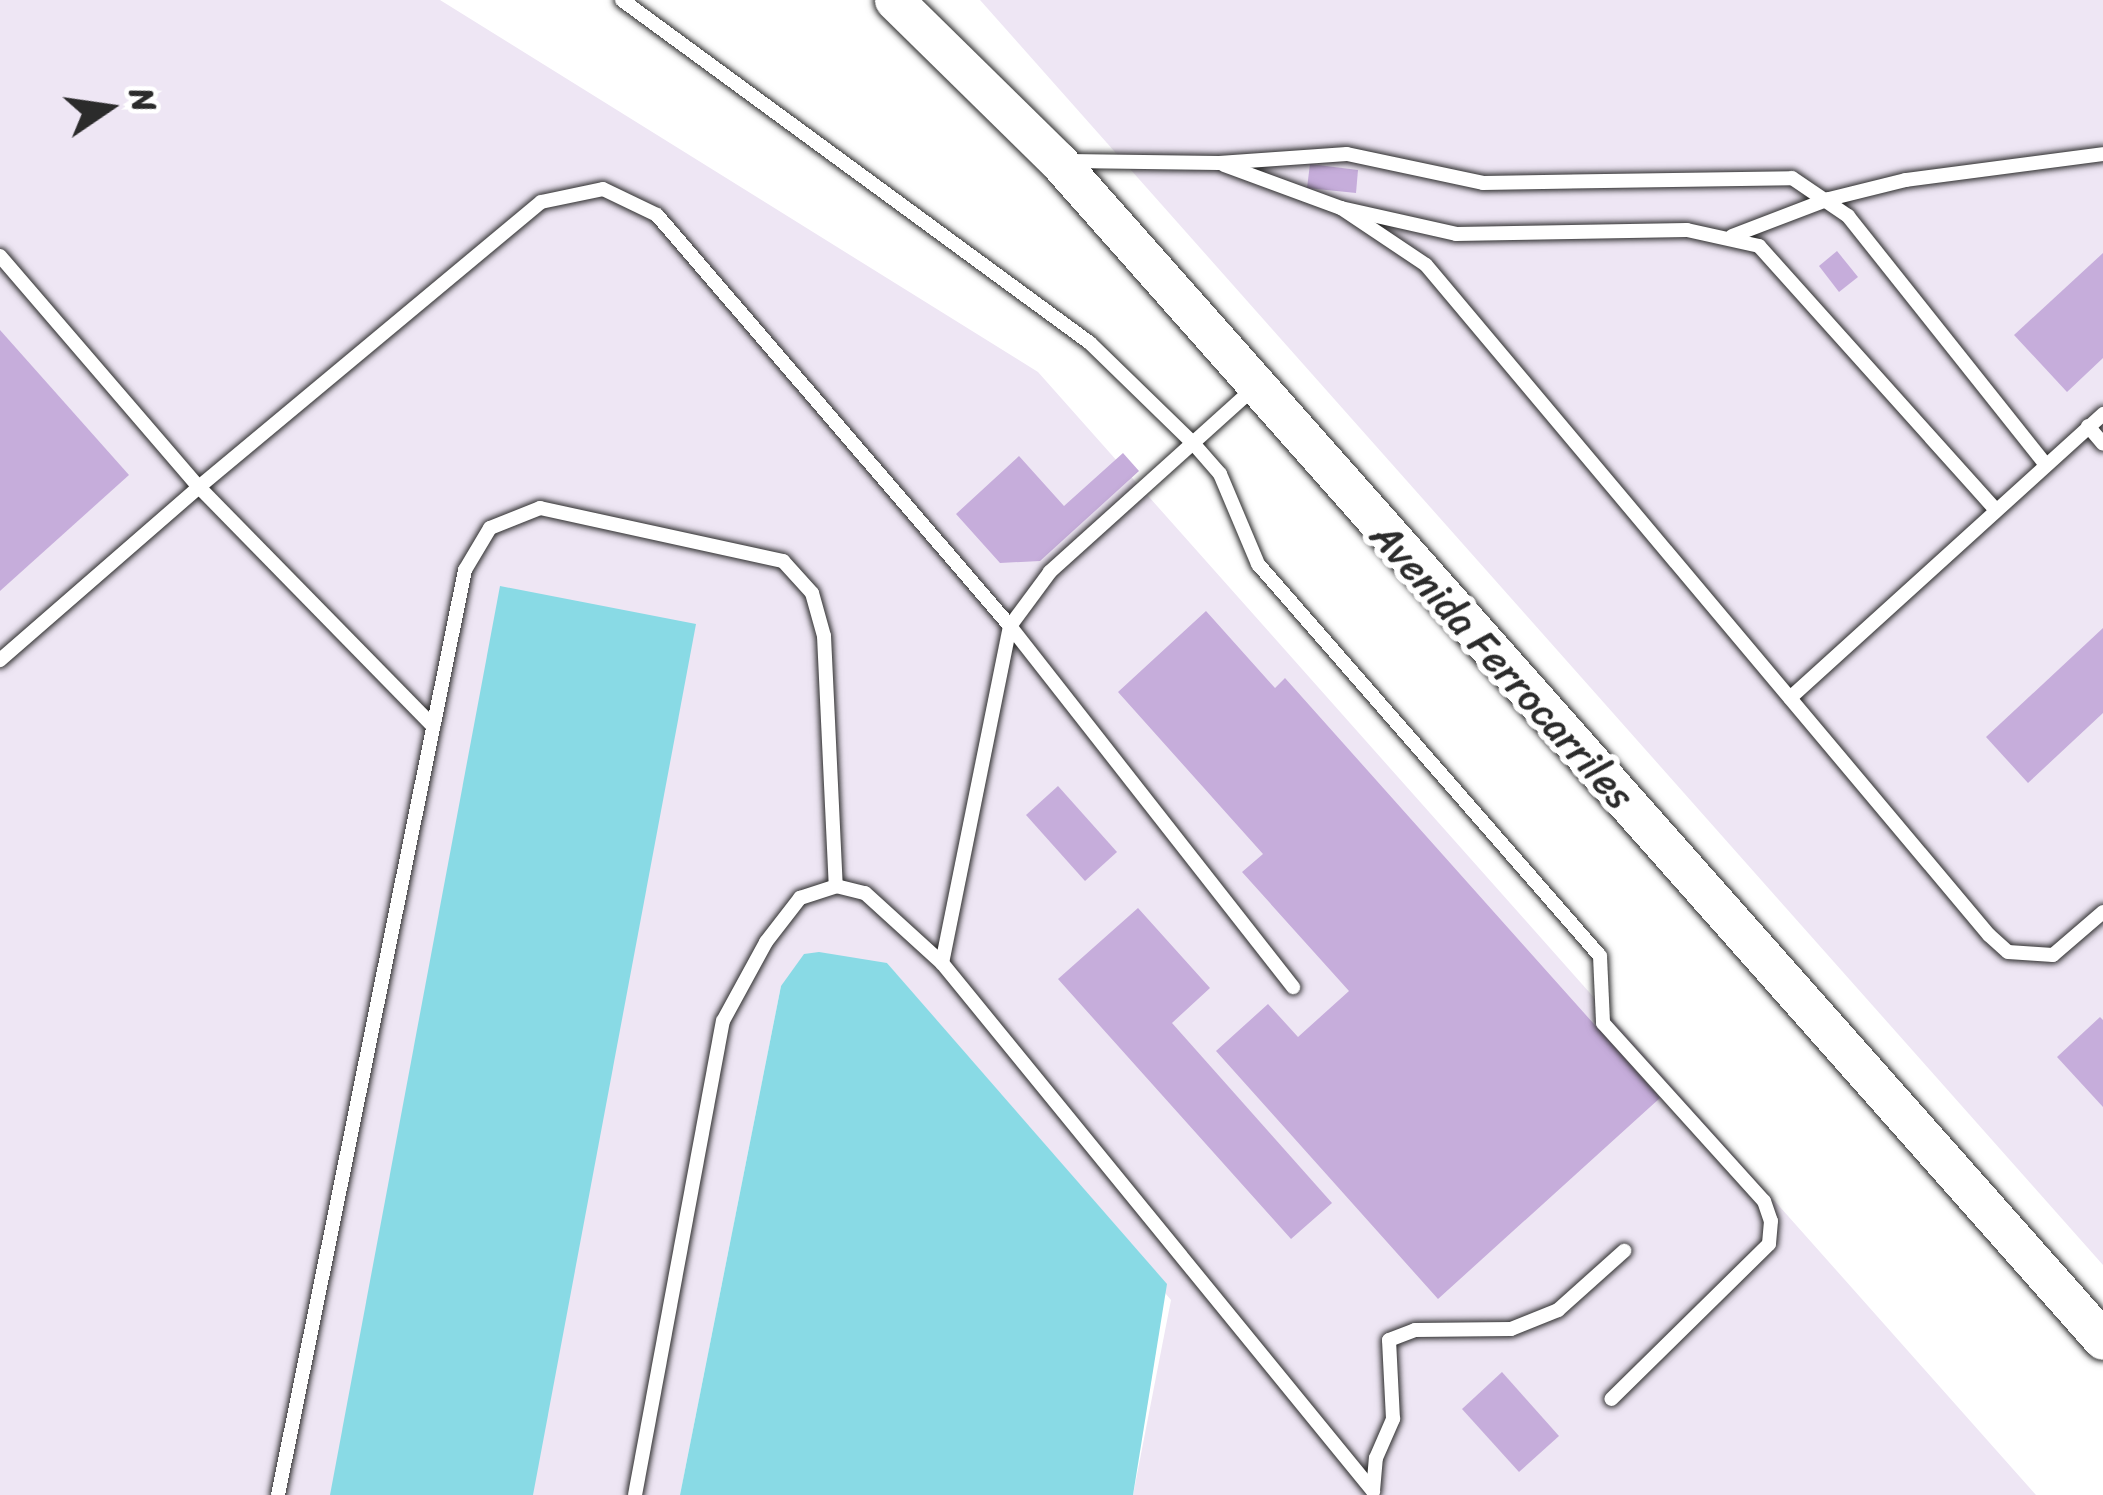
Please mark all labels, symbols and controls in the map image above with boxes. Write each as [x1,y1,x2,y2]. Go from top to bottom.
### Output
north arrow [48,48,168,168]
text: N [112,82,174,118]
street label: Avenida Ferrocarriles [1361,513,1643,819]

